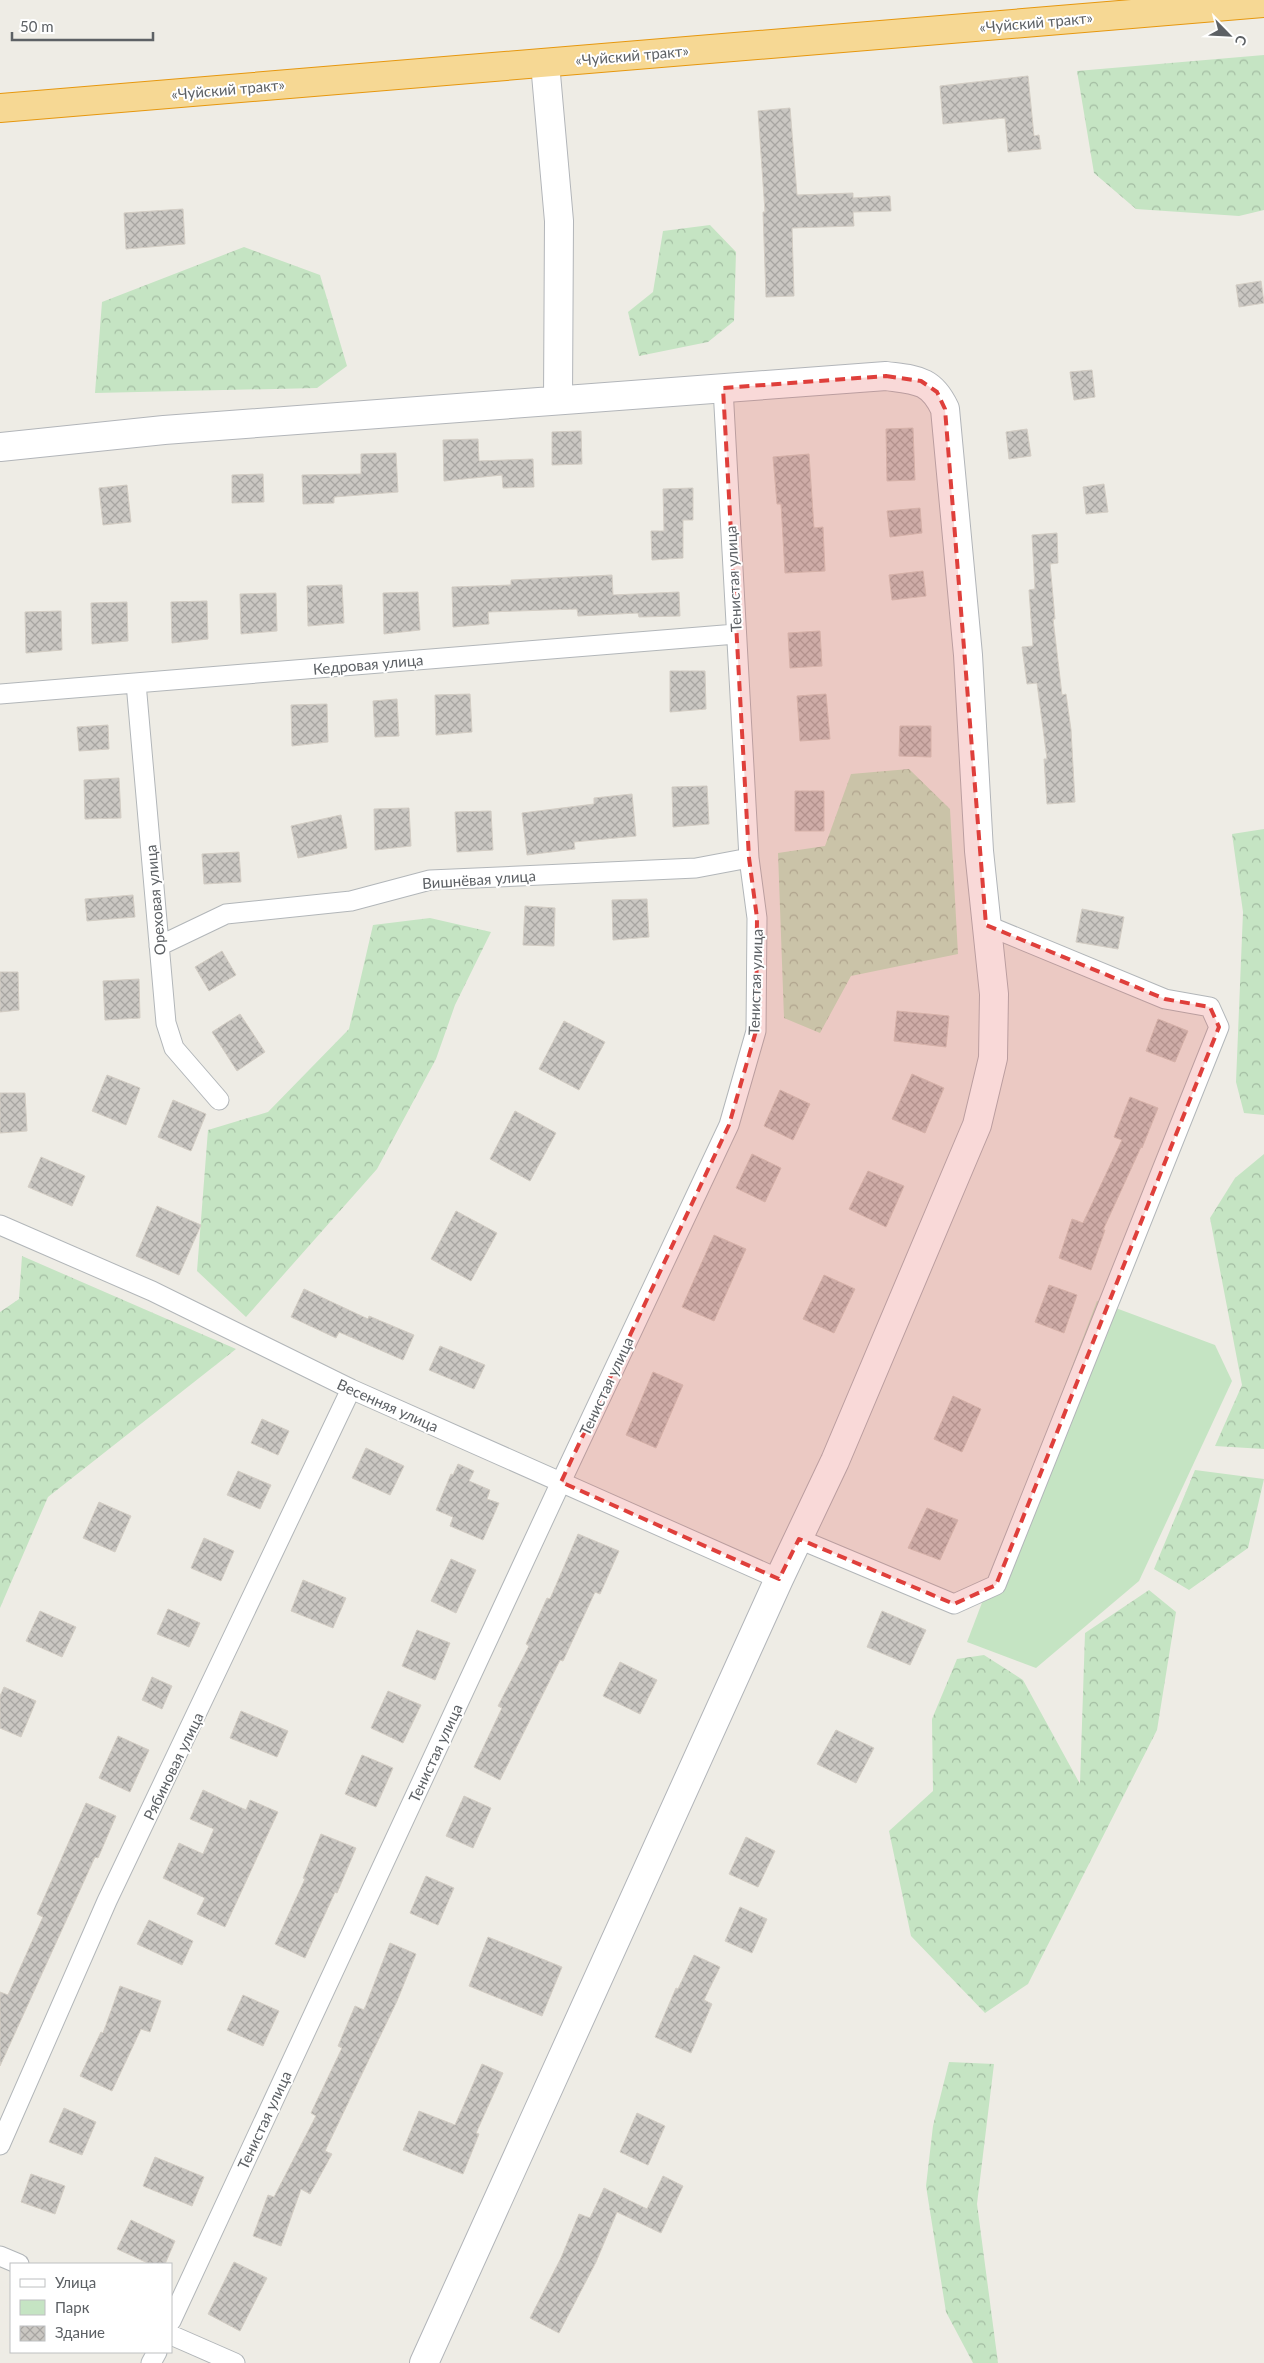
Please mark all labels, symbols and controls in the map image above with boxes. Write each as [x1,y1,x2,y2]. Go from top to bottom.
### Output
street label: «Чуйский тракт» [979,8,1093,36]
scale bar [12,10,154,42]
north arrow [1204,10,1254,60]
text: 50 m [20,17,54,35]
text: С [1231,33,1251,49]
street label: «Чуйский тракт» [575,41,689,69]
street label: «Чуйский тракт» [171,75,285,103]
street label: Тенистая улица [721,525,745,633]
street label: Кедровая улица [312,650,424,678]
street label: Ореховая улица [141,844,169,956]
street label: Вишнёвая улица [422,866,536,892]
street label: Тенистая улица [744,929,766,1035]
street label: Тенистая улица [575,1334,637,1438]
street label: Весенняя улица [335,1375,441,1435]
street label: Тенистая улица [404,1701,466,1805]
street label: Рябиновая улица [139,1709,207,1823]
street label: Тенистая улица [233,2068,295,2172]
legend [10,2263,172,2353]
text: Улица [55,2273,96,2291]
text: Парк [55,2298,90,2316]
text: Здание [55,2323,105,2341]

